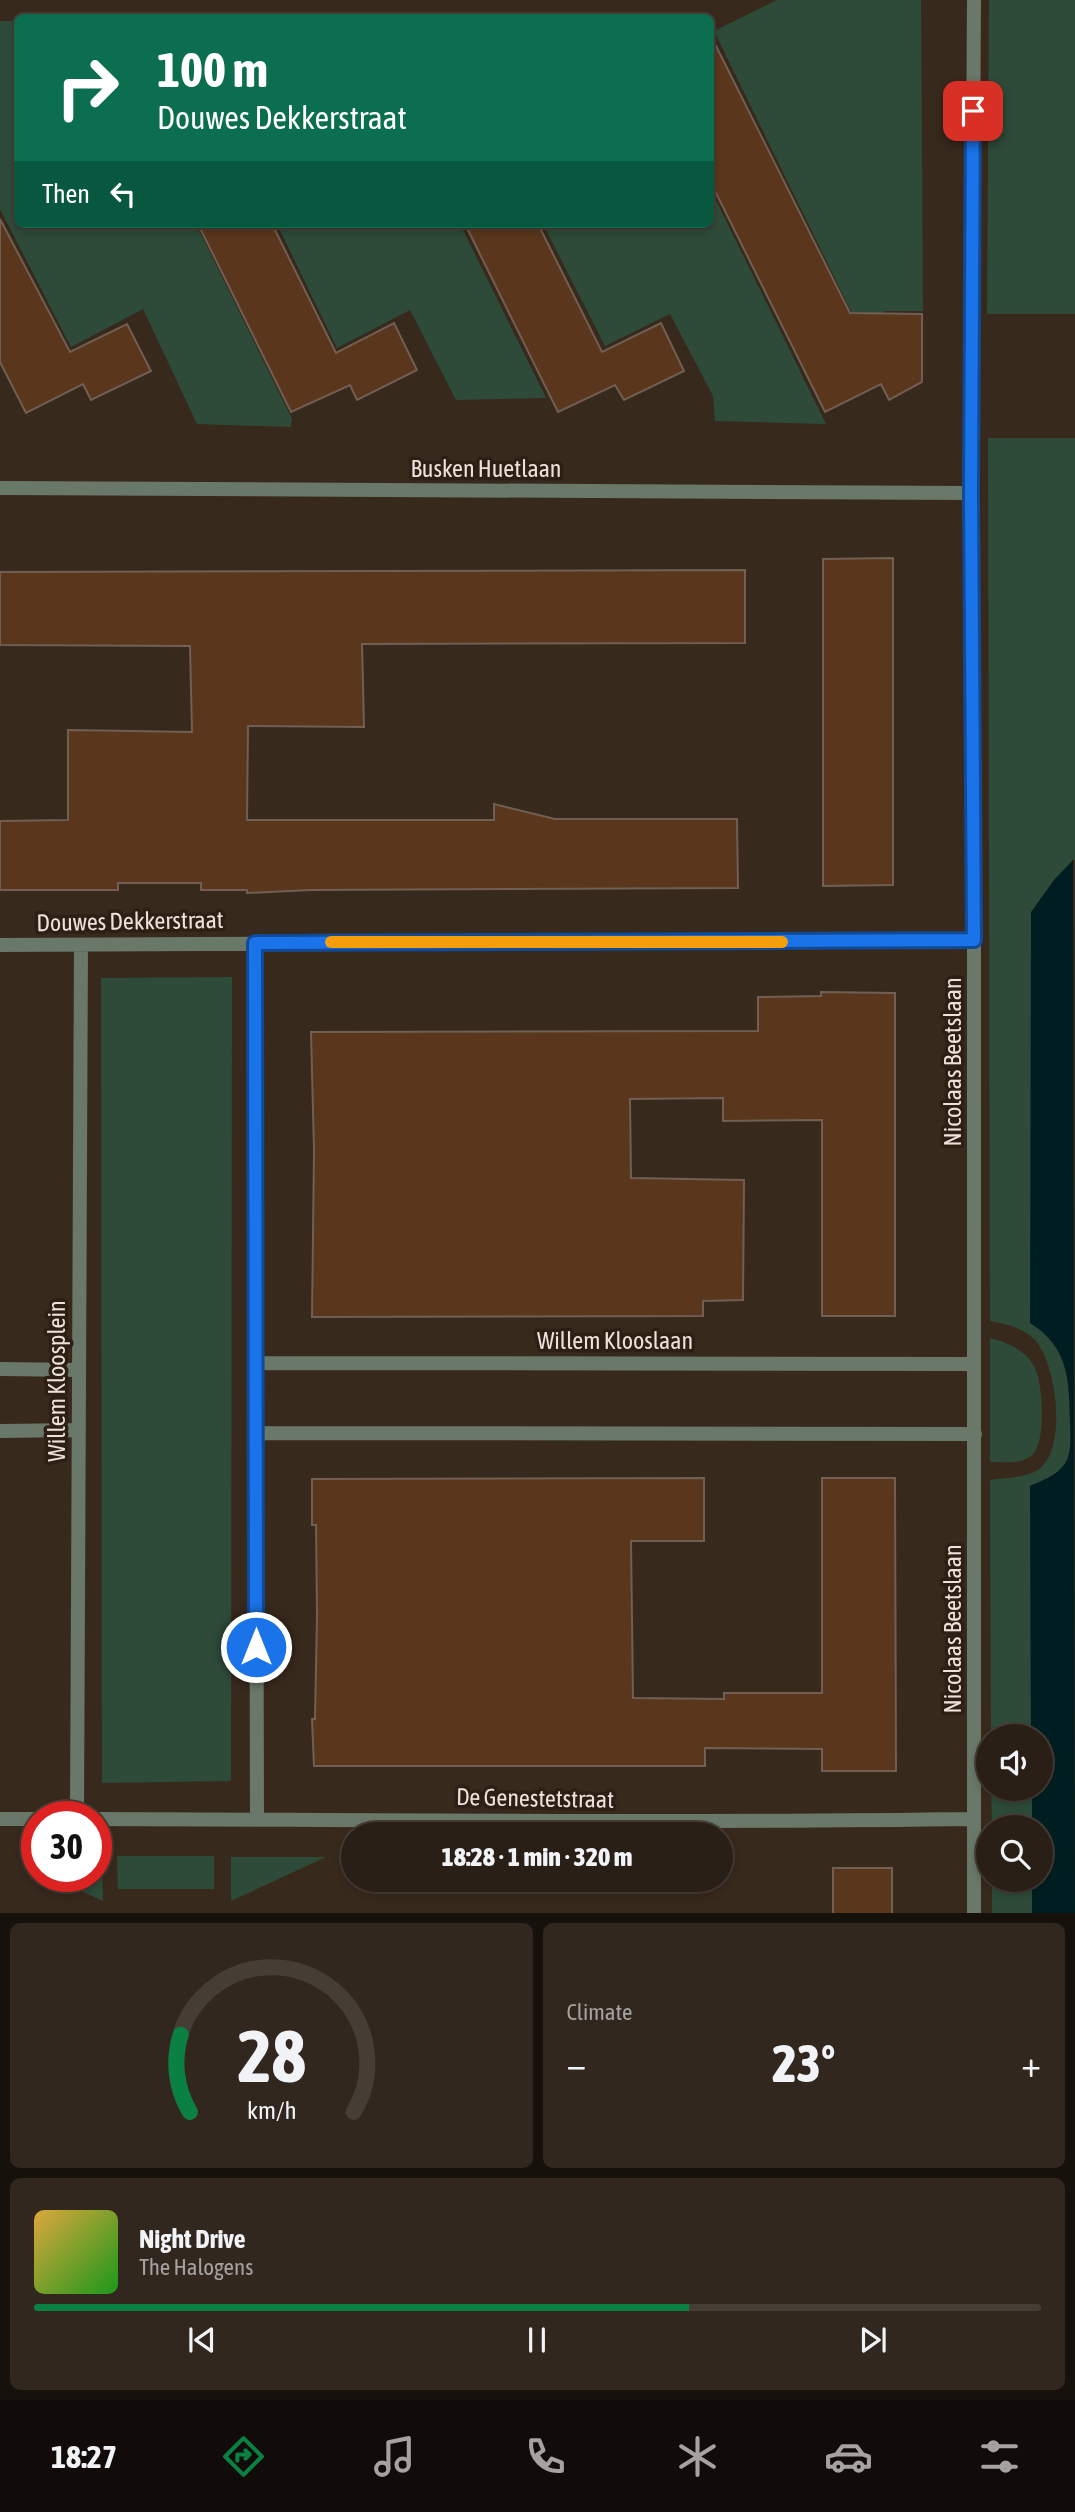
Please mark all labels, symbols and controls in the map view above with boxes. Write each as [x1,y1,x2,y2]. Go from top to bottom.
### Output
text: 100 m [157,41,268,97]
icon: right [42,42,133,133]
pin [943,81,1003,141]
icon: arrive [954,92,992,130]
text: Douwes Dekkerstraat [157,99,407,136]
icon: left [104,175,142,213]
text: Then [42,179,90,209]
street label: Busken Huetlaan [410,455,562,482]
street label: Douwes Dekkerstraat [36,906,224,936]
street label: Nicolaas Beetslaan [939,977,966,1147]
street label: Willem Kloosplein [43,1300,70,1462]
street label: Willem Klooslaan [537,1327,693,1354]
street label: Nicolaas Beetslaan [939,1544,966,1714]
position arrow [219,1610,293,1684]
map controls [976,1724,1053,1892]
button: sound [976,1724,1053,1801]
street label: De Genestetstraat [456,1783,614,1813]
speed limit sign: 30 [21,1801,112,1892]
button: search [976,1815,1053,1892]
text: 18:28 · 1 min · 320 m [442,1842,632,1872]
text: Climate [567,1999,632,2025]
text: 28 [237,2014,305,2097]
text: 23° [772,2033,835,2093]
text: − [567,2042,586,2085]
text: + [1021,2042,1041,2085]
text: km/h [246,2095,296,2123]
text: Night Drive [139,2224,246,2254]
text: The Halogens [139,2254,253,2280]
icon: previous [183,2321,221,2359]
icon: pause [518,2321,556,2359]
icon: next [854,2321,892,2359]
icon: directions [219,2432,268,2481]
icon: music [370,2432,419,2481]
icon: phone [521,2432,570,2481]
icon: climate [673,2432,722,2481]
icon: car [824,2432,873,2481]
icon: filters [975,2432,1024,2481]
text: 18:27 [51,2438,117,2475]

